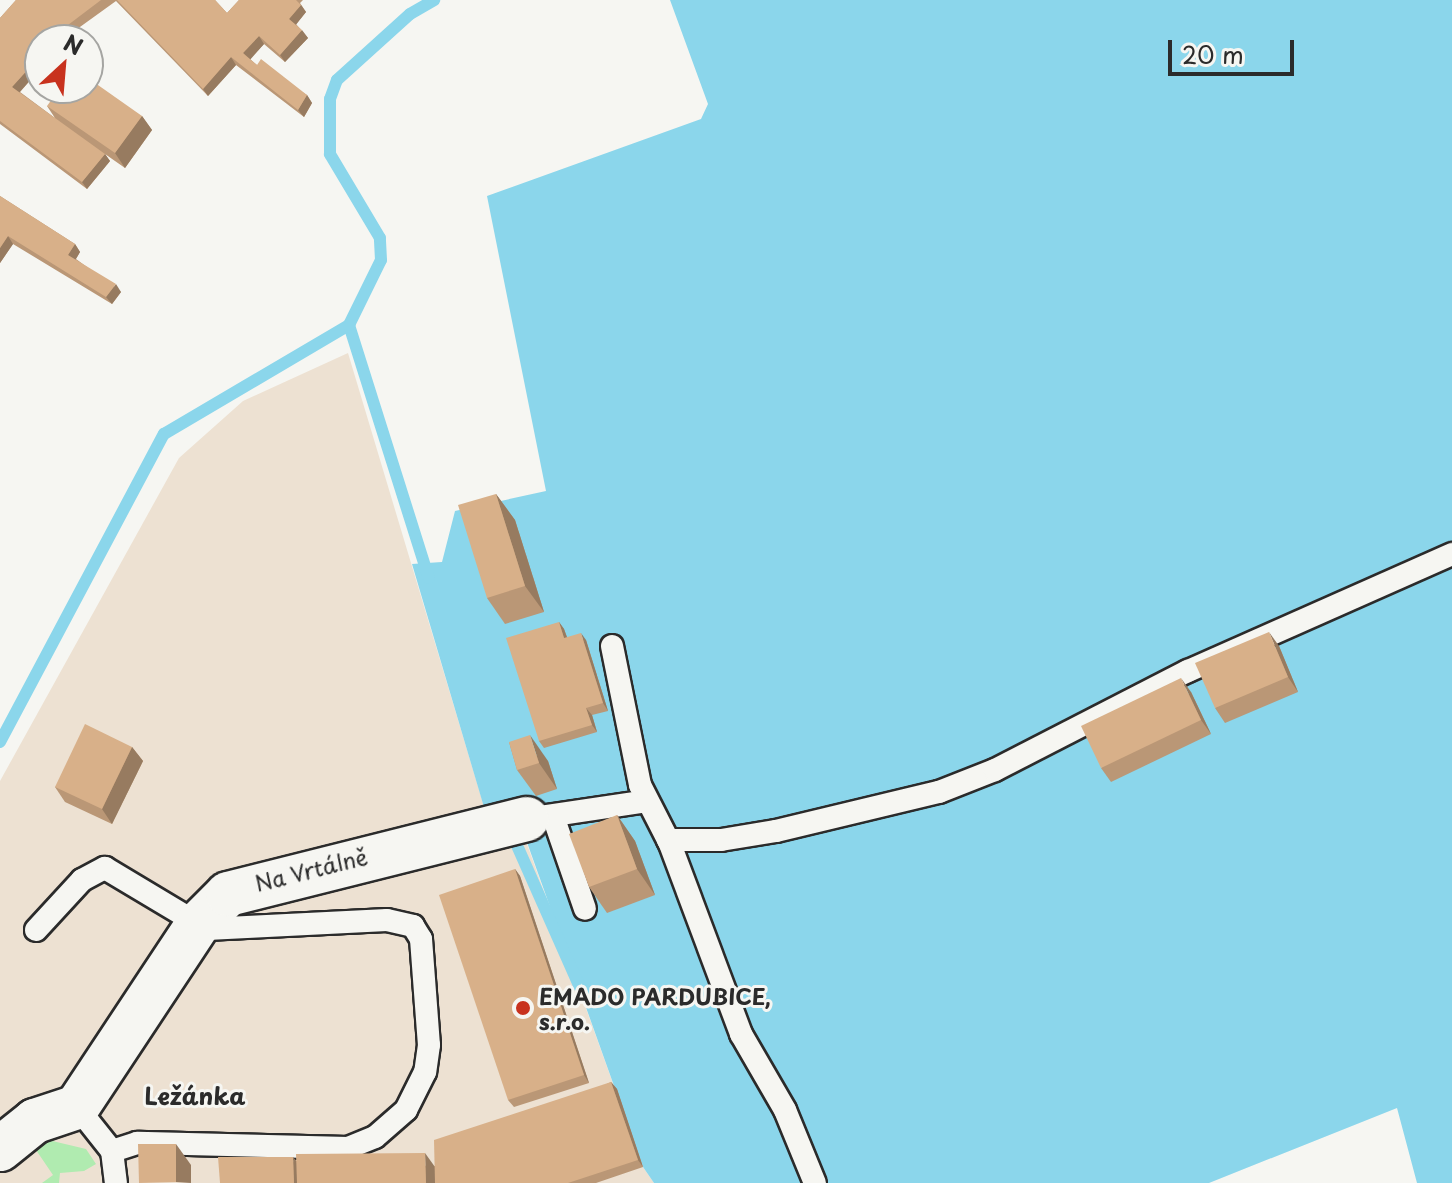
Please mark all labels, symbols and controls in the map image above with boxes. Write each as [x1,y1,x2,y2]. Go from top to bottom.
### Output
north arrow [24,24,104,104]
scale bar [1172,24,1298,74]
text: N [59,25,89,62]
text: 20 m [1182,36,1244,72]
street label: Na Vrtálně [251,842,371,896]
place label: EMADO PARDUBICE, s.r.o. [539,982,772,1034]
marker: EMADO PARDUBICE, s.r.o. [514,999,532,1017]
district label: Ležánka [145,1082,245,1110]

